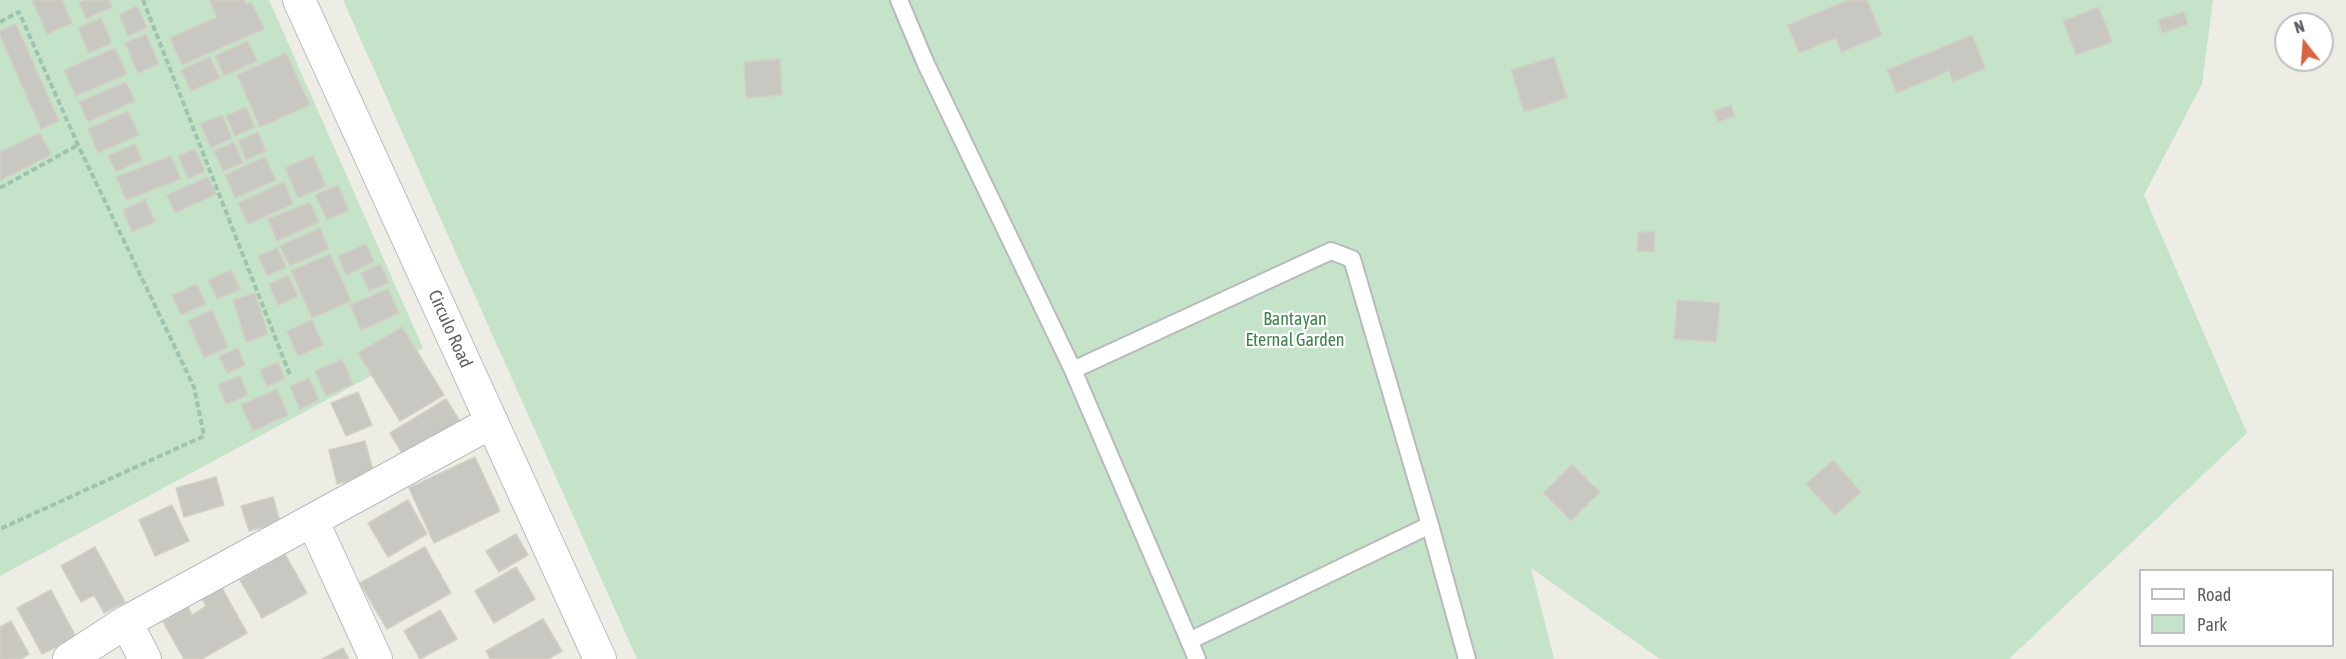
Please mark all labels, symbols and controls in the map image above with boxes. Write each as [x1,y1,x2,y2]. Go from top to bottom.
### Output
north arrow [2274,12,2334,72]
text: N [2292,17,2306,37]
street label: Circulo Road [423,287,477,371]
park label: Bantayan Eternal Garden [1245,308,1345,350]
legend [2139,569,2334,647]
text: Road [2197,584,2231,605]
text: Park [2197,614,2227,635]

